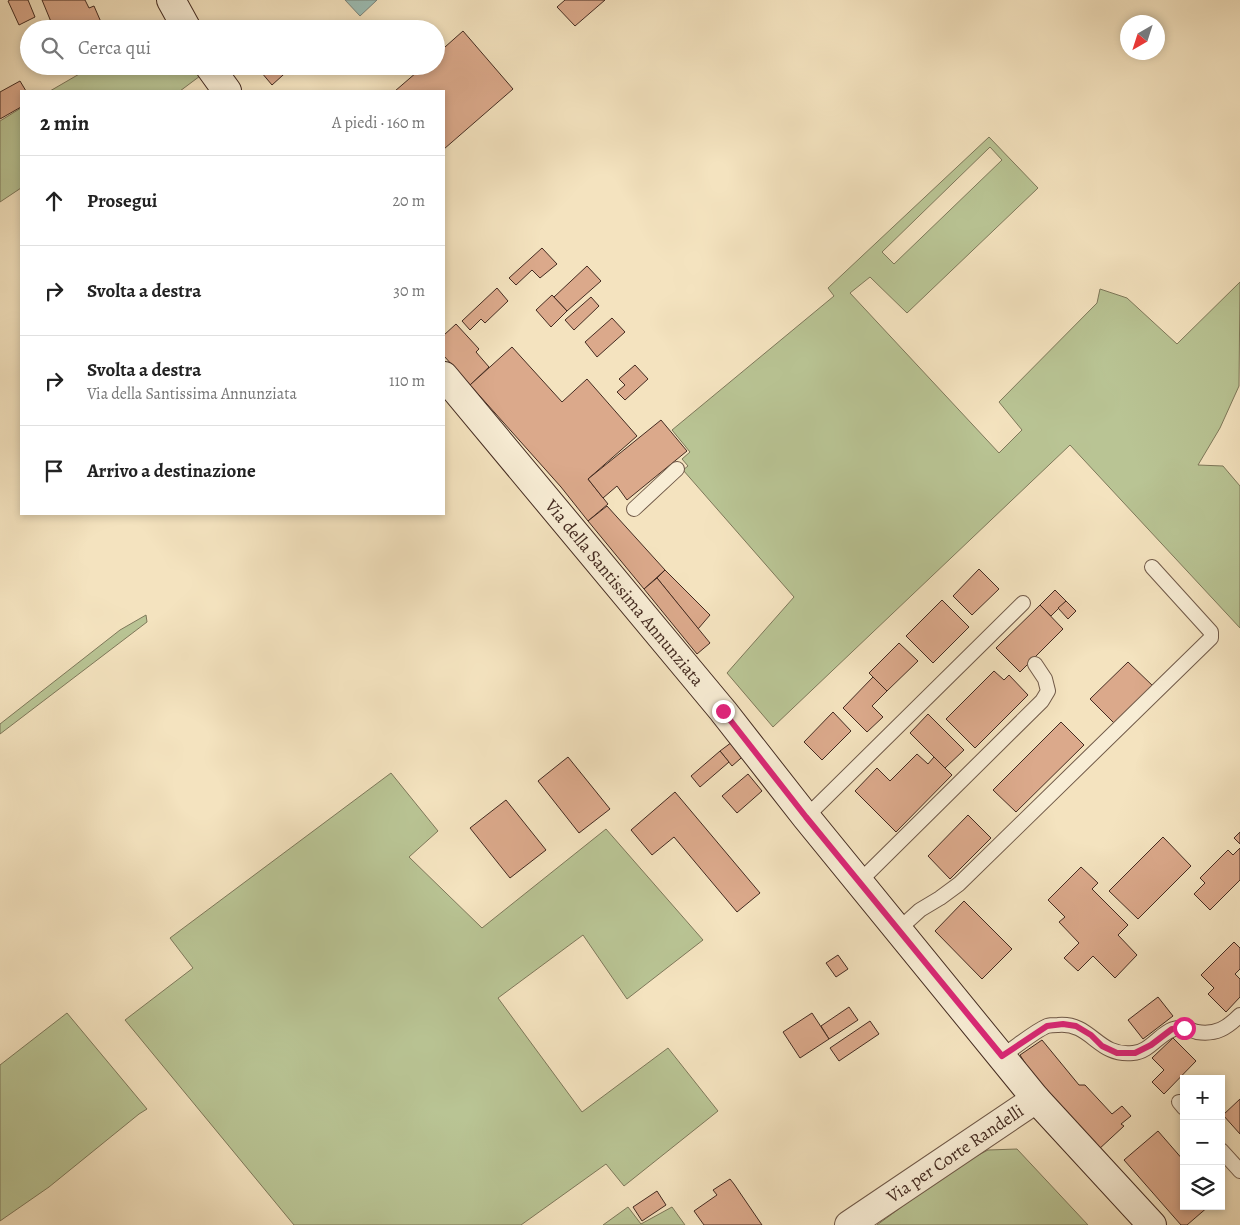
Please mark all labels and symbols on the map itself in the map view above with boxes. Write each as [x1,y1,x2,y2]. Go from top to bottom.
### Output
north arrow [1120,15,1165,60]
street label: Via della Santissima Annunziata [539,493,710,692]
route end [712,700,735,723]
route start [1173,1017,1196,1040]
street label: Via per Corte Randelli [881,1099,1028,1209]

